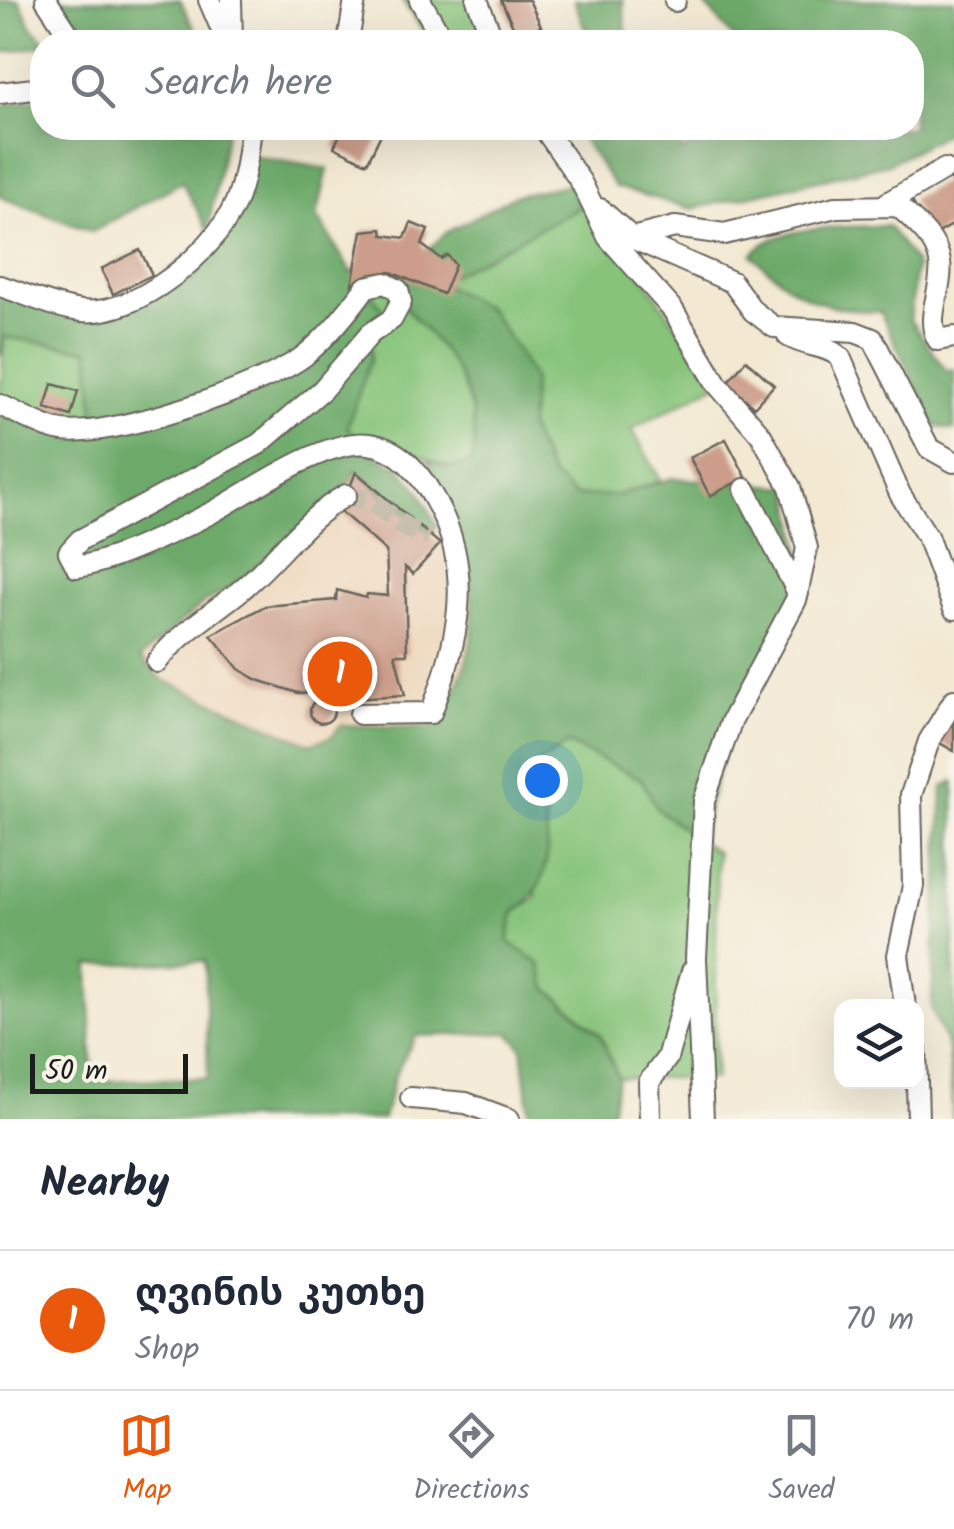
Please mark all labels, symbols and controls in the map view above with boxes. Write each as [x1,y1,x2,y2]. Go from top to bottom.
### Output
search box [30,30,924,140]
text: Search here [145,55,332,115]
icon: search [65,58,120,113]
pin: 1 [308,636,372,712]
your location [517,755,568,806]
map controls [834,999,924,1089]
button: layers [834,999,924,1089]
scale bar [30,1049,188,1094]
text: 50 m [45,1049,108,1094]
text: Nearby [40,1151,169,1218]
text: ღვინის კუთხე [135,1265,426,1325]
text: 1 [68,1295,77,1346]
text: 70 m [845,1295,914,1346]
text: Shop [135,1325,199,1376]
tab: Map [119,1408,174,1513]
tab: Directions [413,1408,529,1513]
tab: Saved [768,1408,835,1513]

